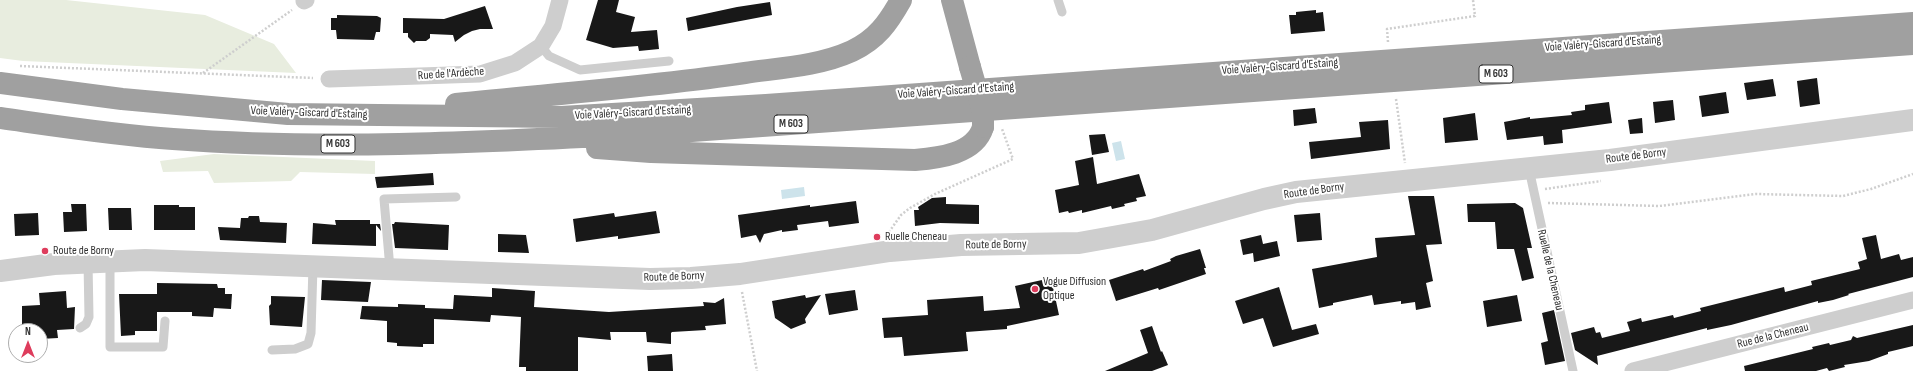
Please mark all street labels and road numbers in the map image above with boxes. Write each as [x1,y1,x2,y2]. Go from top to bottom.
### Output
street label: Voie Valéry-Giscard d'Estaing [1544,33,1662,55]
street label: Voie Valéry-Giscard d'Estaing [1221,56,1339,78]
street label: Rue de l'Ardèche [417,65,485,83]
road number: M 603 [1479,65,1513,83]
street label: Voie Valéry-Giscard d'Estaing [897,80,1015,102]
street label: Voie Valéry-Giscard d'Estaing [574,103,692,123]
street label: Voie Valéry-Giscard d'Estaing [250,104,368,122]
road number: M 603 [774,115,808,133]
road number: M 603 [321,135,355,153]
street label: Route de Borny [1605,145,1667,167]
street label: Route de Borny [1283,180,1345,202]
street label: Ruelle de la Cheneau [1534,228,1566,312]
street label: Route de Borny [965,237,1027,253]
street label: Route de Borny [643,269,705,285]
street label: Rue de la Cheneau [1736,320,1810,352]

